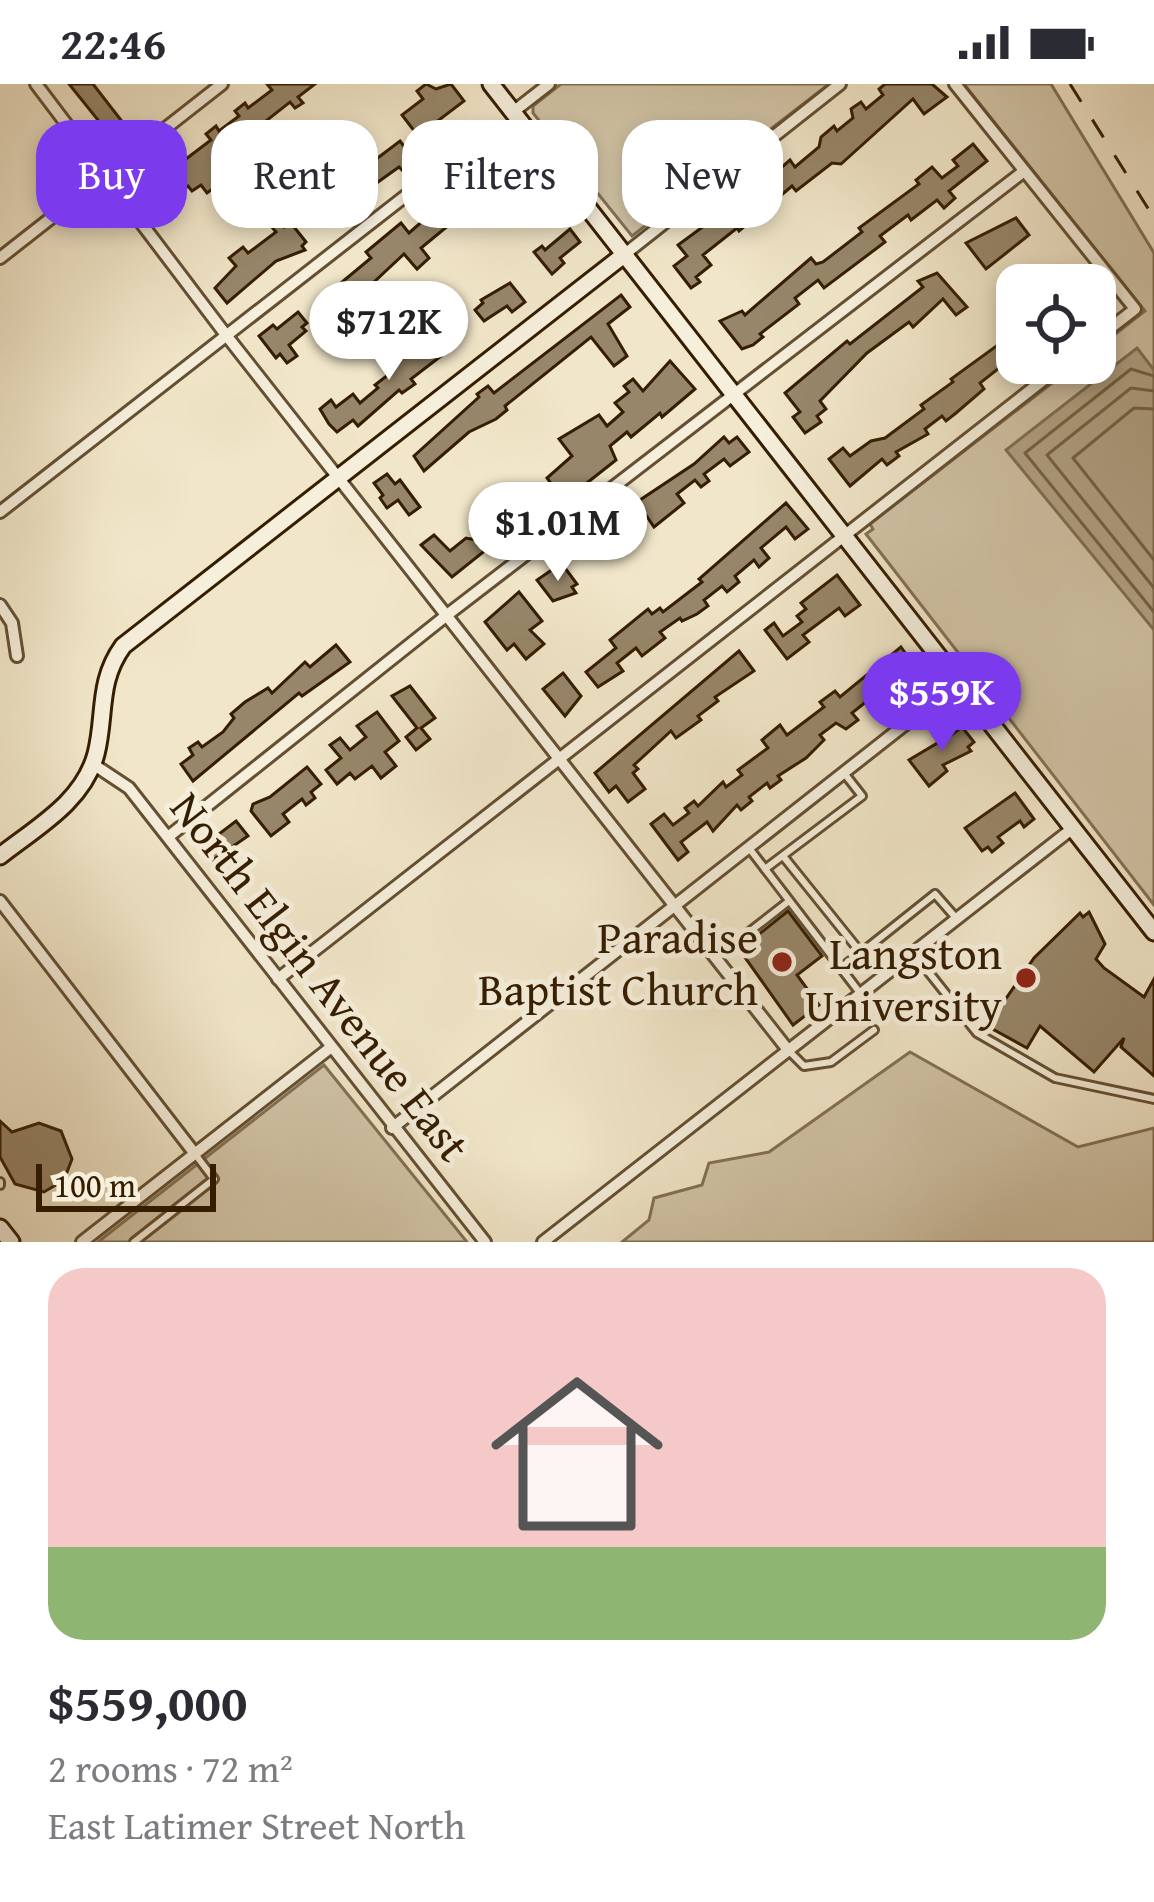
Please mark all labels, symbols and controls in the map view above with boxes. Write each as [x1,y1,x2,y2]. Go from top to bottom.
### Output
text: 22:46 [60,10,166,75]
chip: Buy [36,120,187,228]
chip: Rent [211,120,378,228]
chip: Filters [402,120,598,228]
chip: New [622,120,783,228]
map controls [996,264,1116,384]
button: locate [996,264,1116,384]
pin: $712K [305,281,473,383]
text: $712K [336,291,442,348]
pin: $1.01M [460,482,656,584]
text: $1.01M [495,492,621,549]
pin: $559K [858,652,1026,754]
text: $559K [889,662,995,719]
street label: North Elgin Avenue East [156,777,486,1175]
place label: Paradise Baptist Church [478,904,758,1021]
place label: Langston University [805,920,1003,1037]
marker: Paradise Baptist Church [769,949,795,975]
marker: Langston University [1013,965,1039,991]
scale bar [36,1158,216,1211]
text: 100 m [54,1161,136,1209]
icon: home [469,1346,685,1562]
text: $559,000 [48,1664,247,1739]
text: 2 rooms · 72 m² [48,1739,293,1796]
text: East Latimer Street North [48,1796,465,1853]

